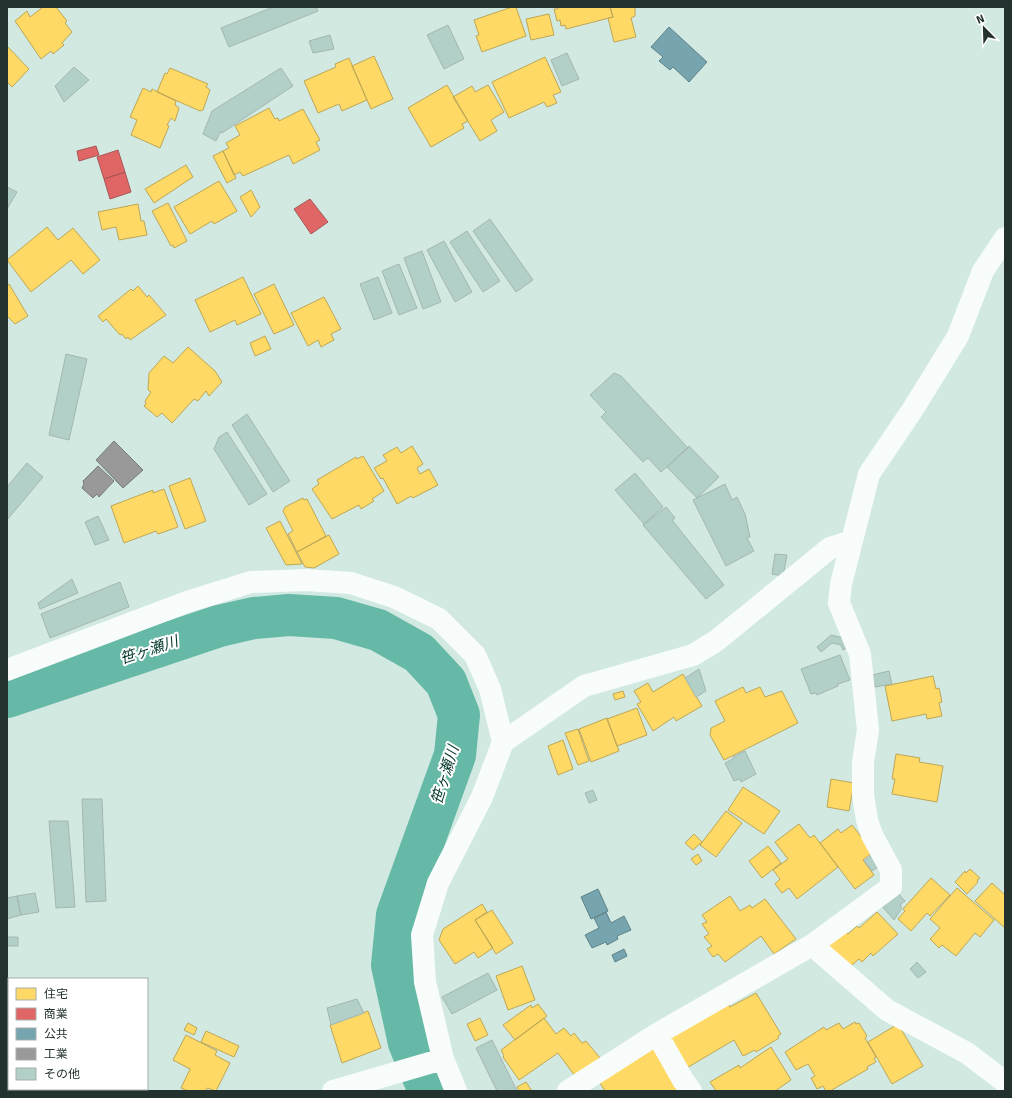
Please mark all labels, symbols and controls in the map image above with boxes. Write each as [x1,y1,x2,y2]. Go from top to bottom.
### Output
north arrow [964,8,1004,48]
text: N [974,12,986,27]
water label: 笹ヶ瀬川 [118,632,182,668]
water label: 笹ヶ瀬川 [428,742,463,806]
legend [8,978,148,1090]
text: 住宅 [44,987,68,1002]
text: 商業 [44,1007,68,1022]
text: 公共 [44,1027,68,1042]
text: 工業 [44,1047,68,1062]
text: その他 [44,1067,80,1082]

